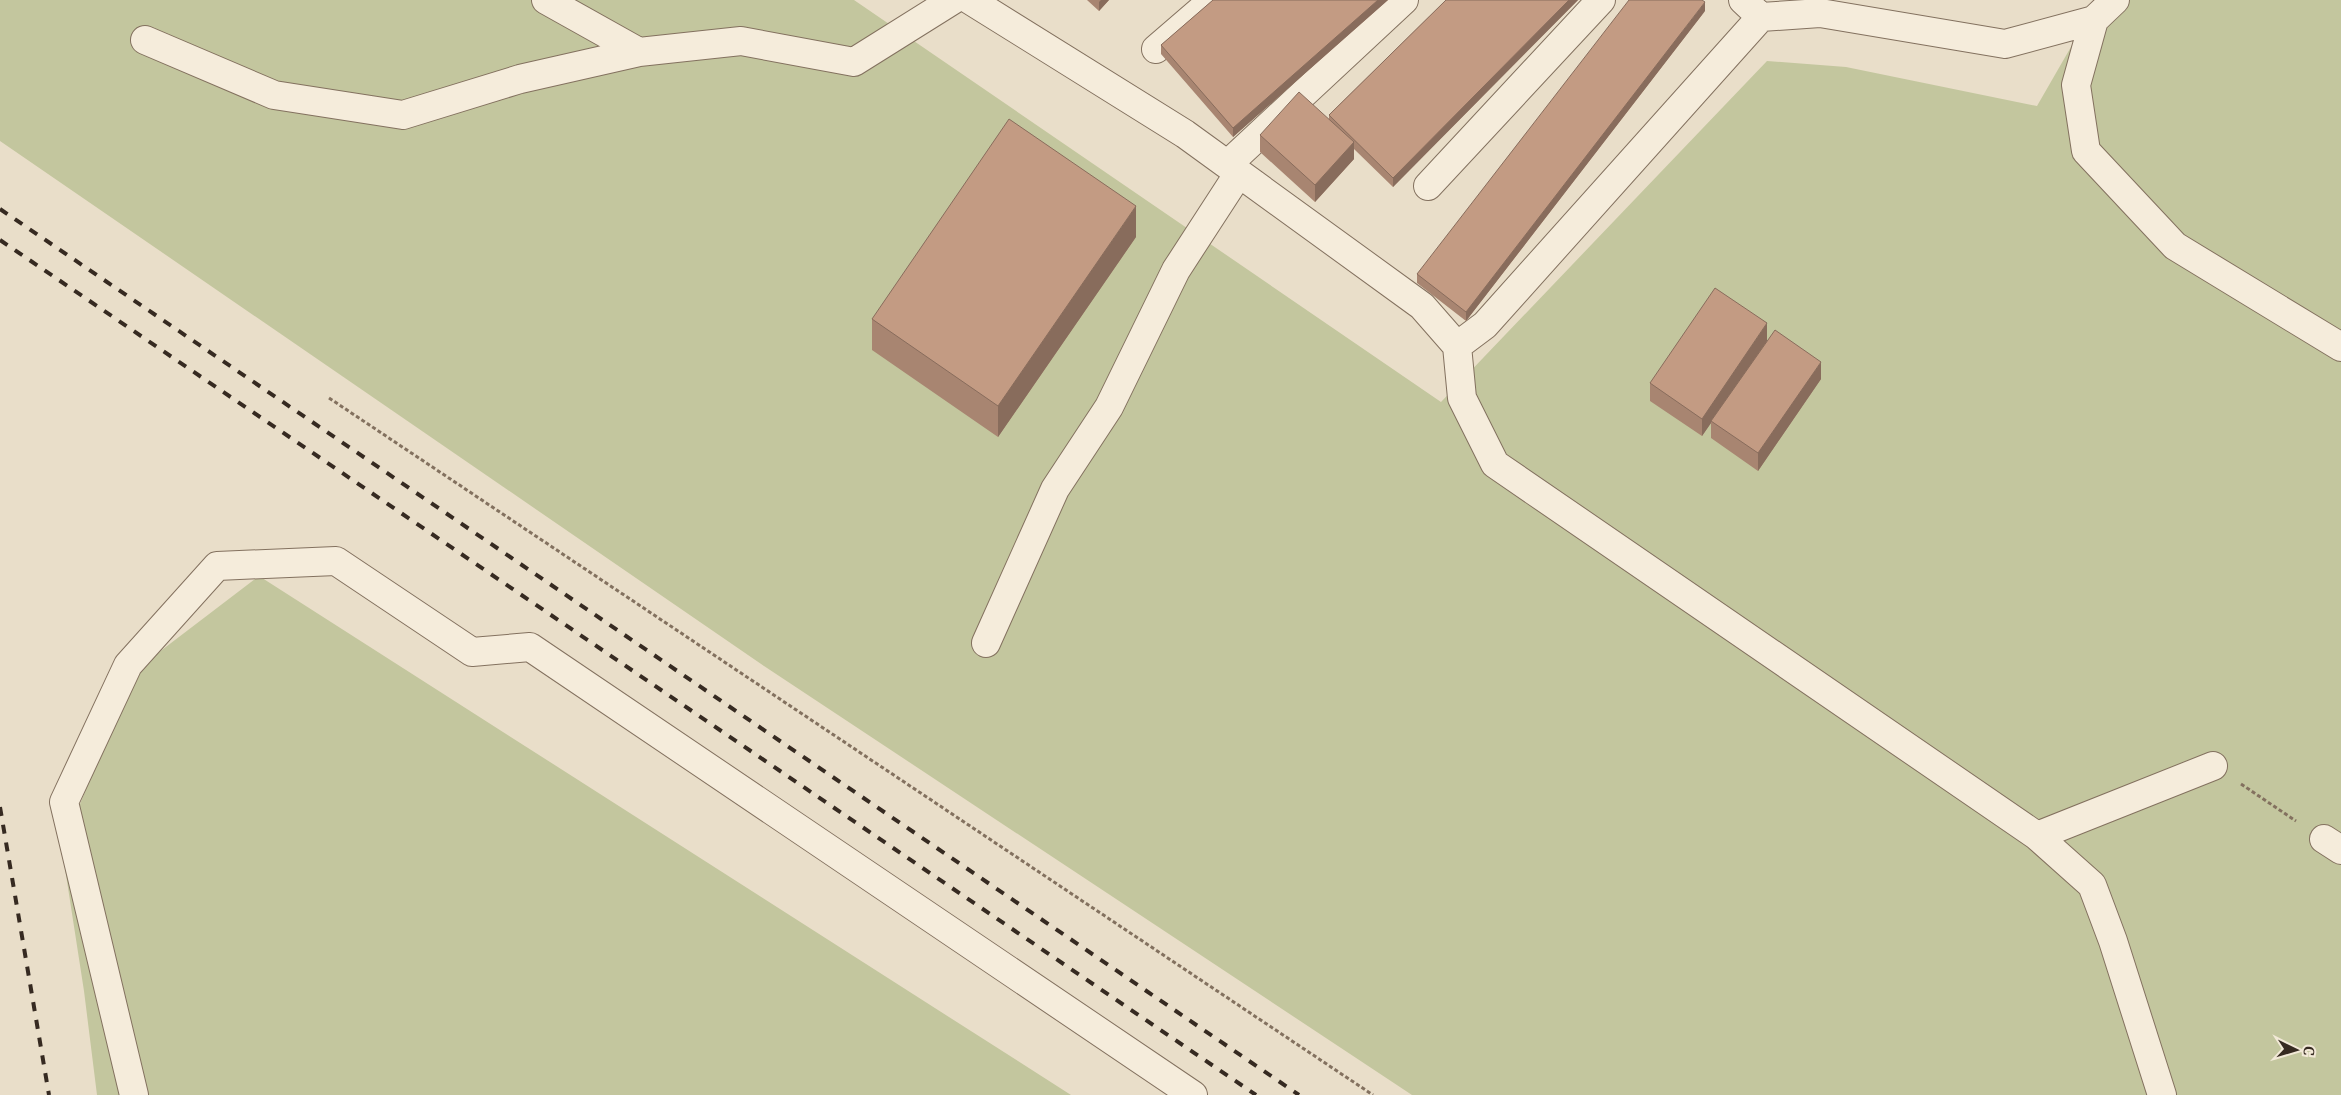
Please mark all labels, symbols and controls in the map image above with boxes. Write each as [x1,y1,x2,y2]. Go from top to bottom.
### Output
north arrow [2271,1025,2321,1075]
text: С [2300,1046,2318,1057]

